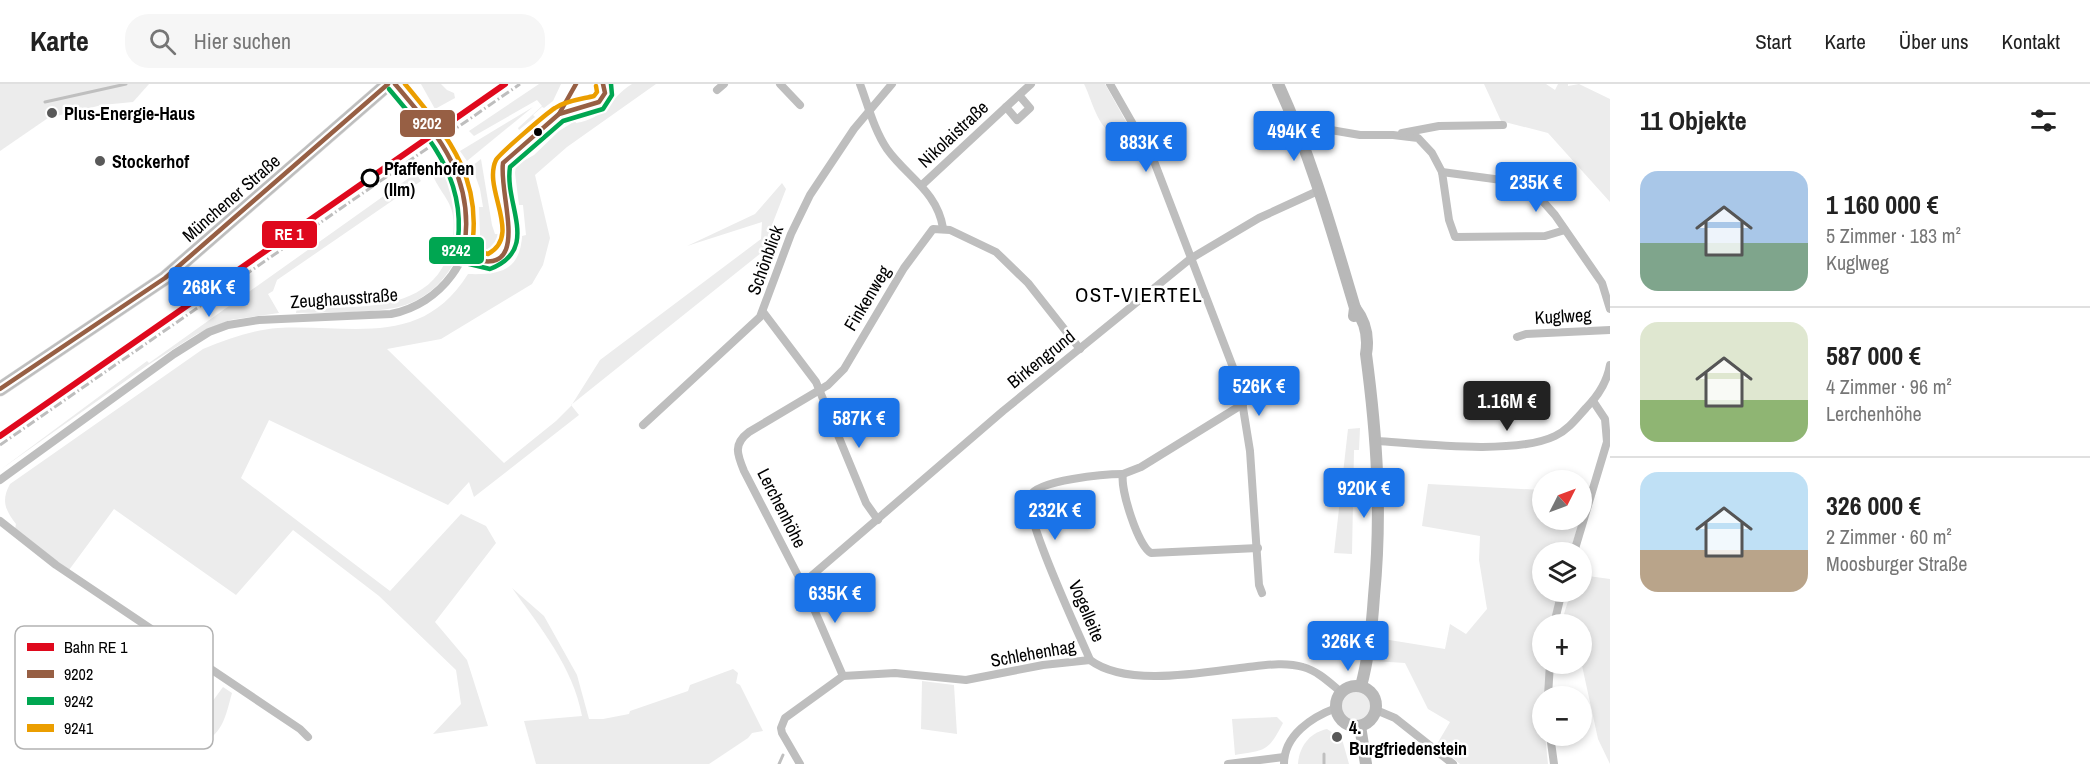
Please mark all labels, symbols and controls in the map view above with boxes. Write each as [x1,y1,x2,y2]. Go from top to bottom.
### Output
search box [125,14,545,68]
text: Karte [30,22,89,60]
icon: search [146,25,179,58]
text: Hier suchen [194,26,291,56]
text: Start [1755,27,1792,56]
text: Karte [1825,27,1866,56]
text: Über uns [1899,27,1969,56]
text: Kontakt [2002,27,2060,56]
street label: Nikolaistraße [912,95,994,173]
place label: Plus-Energie-Haus [64,101,195,126]
text: 11 Objekte [1640,103,1747,138]
icon: filters [2027,104,2060,137]
marker: Plus-Energie-Haus [45,106,59,120]
line badge: 9202 [399,109,456,138]
pin: 494K € [1245,111,1343,162]
text: 9202 [412,112,442,134]
text: 494K € [1268,117,1320,144]
pin: 883K € [1097,122,1195,173]
unlabelled marker [532,126,544,138]
text: 883K € [1120,128,1172,155]
street label: Münchener Straße [177,148,285,248]
place label: Stockerhof [112,149,189,174]
marker: Stockerhof [93,154,107,168]
place label: Pfaffenhofen (Ilm) [384,156,474,202]
pin: 235K € [1487,162,1585,213]
text: 235K € [1510,168,1562,195]
marker: Pfaffenhofen (Ilm) [361,169,379,187]
text: 1 160 000 € [1826,187,1939,222]
icon: home [1688,195,1760,267]
line badge: RE 1 [261,220,318,249]
street label: Schönblick [741,221,789,298]
text: 5 Zimmer · 183 m² [1826,222,1961,249]
text: RE 1 [274,223,304,245]
line badge: 9242 [428,236,485,265]
text: 9242 [441,239,471,261]
text: Kuglweg [1826,249,1889,276]
street label: Finkenweg [838,260,897,335]
pin: 268K € [160,267,258,318]
text: 268K € [183,273,235,300]
district label: OST-VIERTEL [1075,280,1203,309]
street label: Zeughausstraße [290,282,398,314]
street label: Kuglweg [1534,302,1593,330]
street label: Birkengrund [1002,324,1080,394]
text: 587 000 € [1826,338,1921,373]
icon: home [1688,346,1760,418]
pin: 526K € [1210,366,1308,417]
text: 526K € [1233,372,1285,399]
text: 4 Zimmer · 96 m² [1826,373,1952,400]
pin: 1.16M € [1452,381,1562,432]
text: 1.16M € [1477,387,1537,414]
pin: 587K € [810,398,908,449]
text: Lerchenhöhe [1826,400,1922,427]
text: 587K € [833,404,885,431]
street label: Lerchenhöhe [751,464,813,552]
pin: 920K € [1315,468,1413,519]
north arrow [1532,470,1592,530]
map controls [1532,470,1592,746]
text: 920K € [1338,474,1390,501]
text: 326 000 € [1826,488,1921,523]
pin: 232K € [1006,490,1104,541]
text: 232K € [1029,496,1081,523]
icon: home [1688,496,1760,568]
text: 2 Zimmer · 60 m² [1826,523,1952,550]
button: layers [1532,542,1592,602]
text: Moosburger Straße [1826,550,1967,577]
pin: 635K € [786,573,884,624]
street label: Vogelleite [1063,576,1111,646]
text: 635K € [809,579,861,606]
button: + [1532,614,1592,674]
pin: 326K € [1299,621,1397,672]
legend [15,626,213,749]
text: 326K € [1322,627,1374,654]
street label: Schlehenhag [988,633,1078,673]
text: Bahn RE 1 [64,636,128,658]
text: 9202 [64,663,93,685]
button: − [1532,686,1592,746]
text: 9242 [64,690,93,712]
place label: 4. Burgfriedenstein [1349,715,1467,761]
text: 9241 [64,717,94,739]
marker: 4. Burgfriedenstein [1330,730,1344,744]

